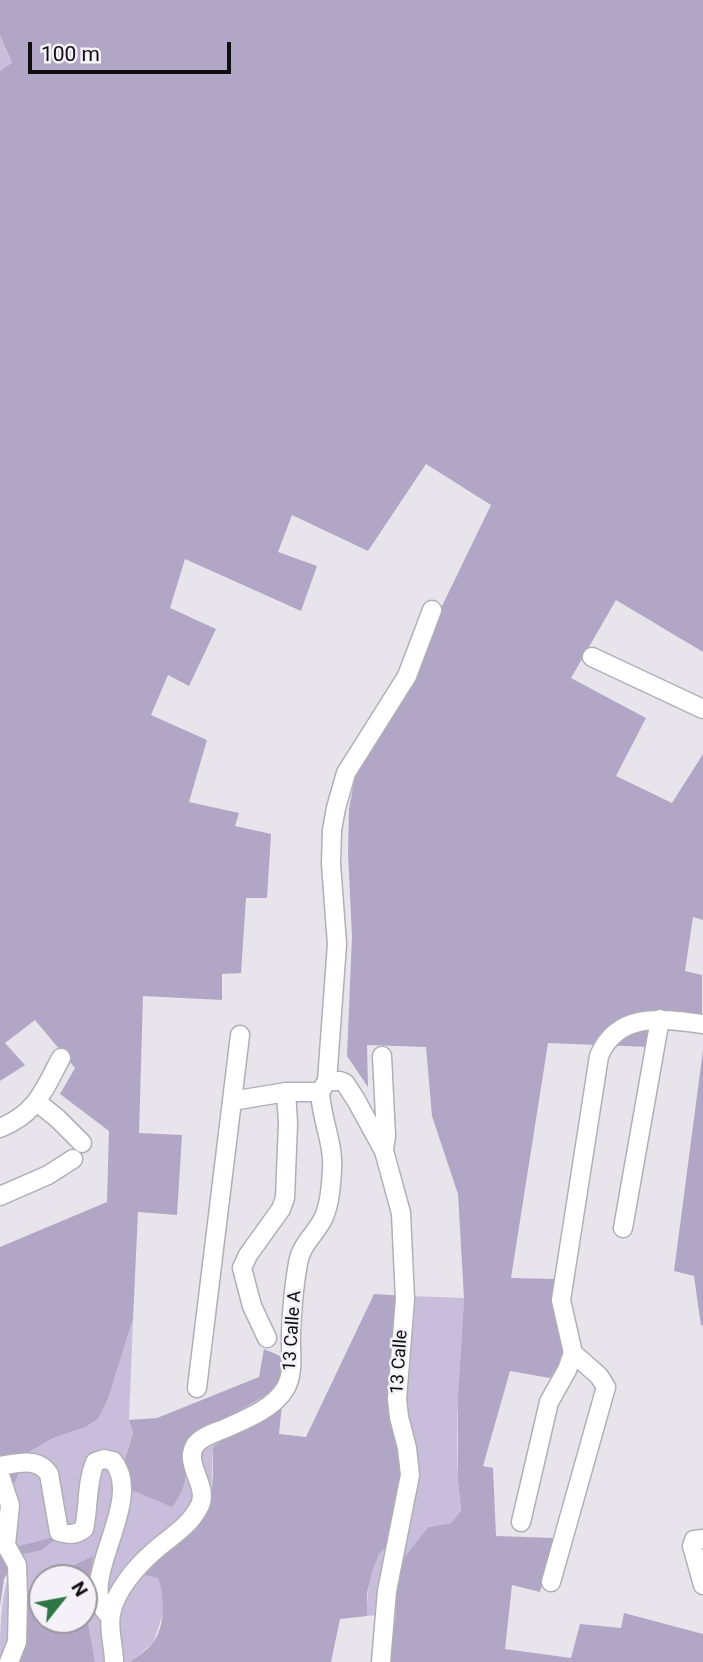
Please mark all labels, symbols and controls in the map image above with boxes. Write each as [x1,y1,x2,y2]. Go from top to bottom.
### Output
scale bar [32,28,234,72]
text: 100 m [41,42,100,66]
street label: 13 Calle A [279,1290,307,1372]
street label: 13 Calle [387,1329,413,1395]
north arrow [28,1564,98,1634]
text: N [66,1577,93,1601]

